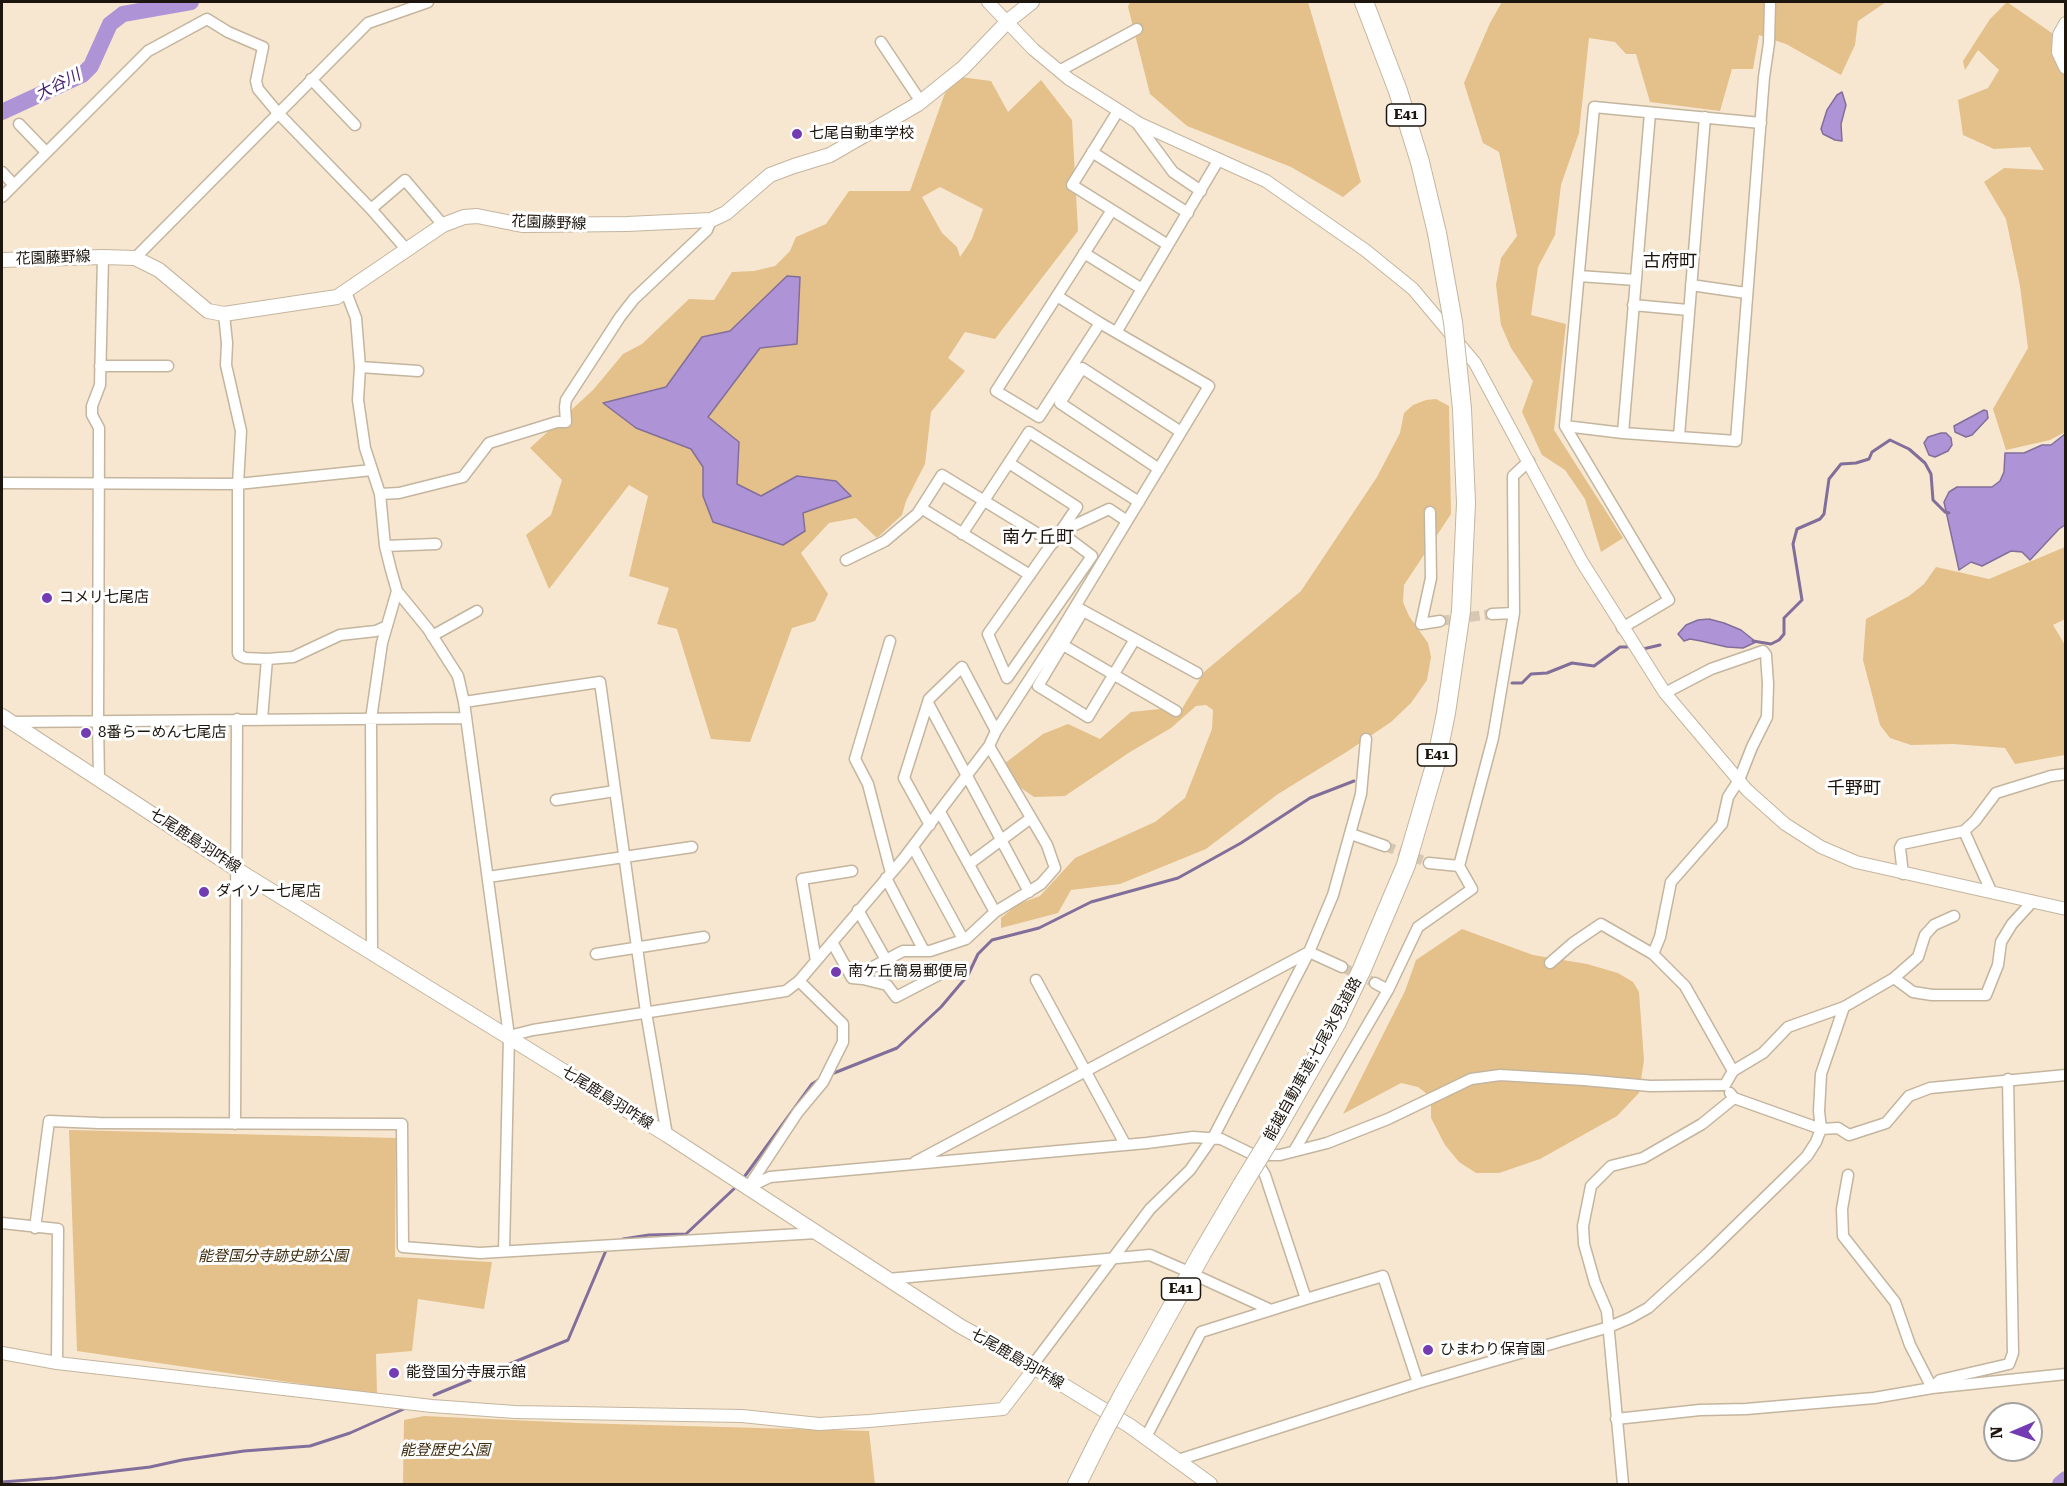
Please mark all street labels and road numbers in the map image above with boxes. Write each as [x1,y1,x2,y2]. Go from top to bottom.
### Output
road number: E41 [1386,104,1426,126]
street label: 花園藤野線 [511,213,587,233]
street label: 花園藤野線 [15,248,91,268]
road number: E41 [1418,744,1456,766]
street label: 七尾鹿島羽咋線 [146,805,244,877]
street label: 能越自動車道;七尾氷見道路 [1260,974,1366,1144]
street label: 七尾鹿島羽咋線 [558,1063,656,1133]
road number: E41 [1162,1278,1200,1300]
street label: 七尾鹿島羽咋線 [967,1325,1067,1393]

